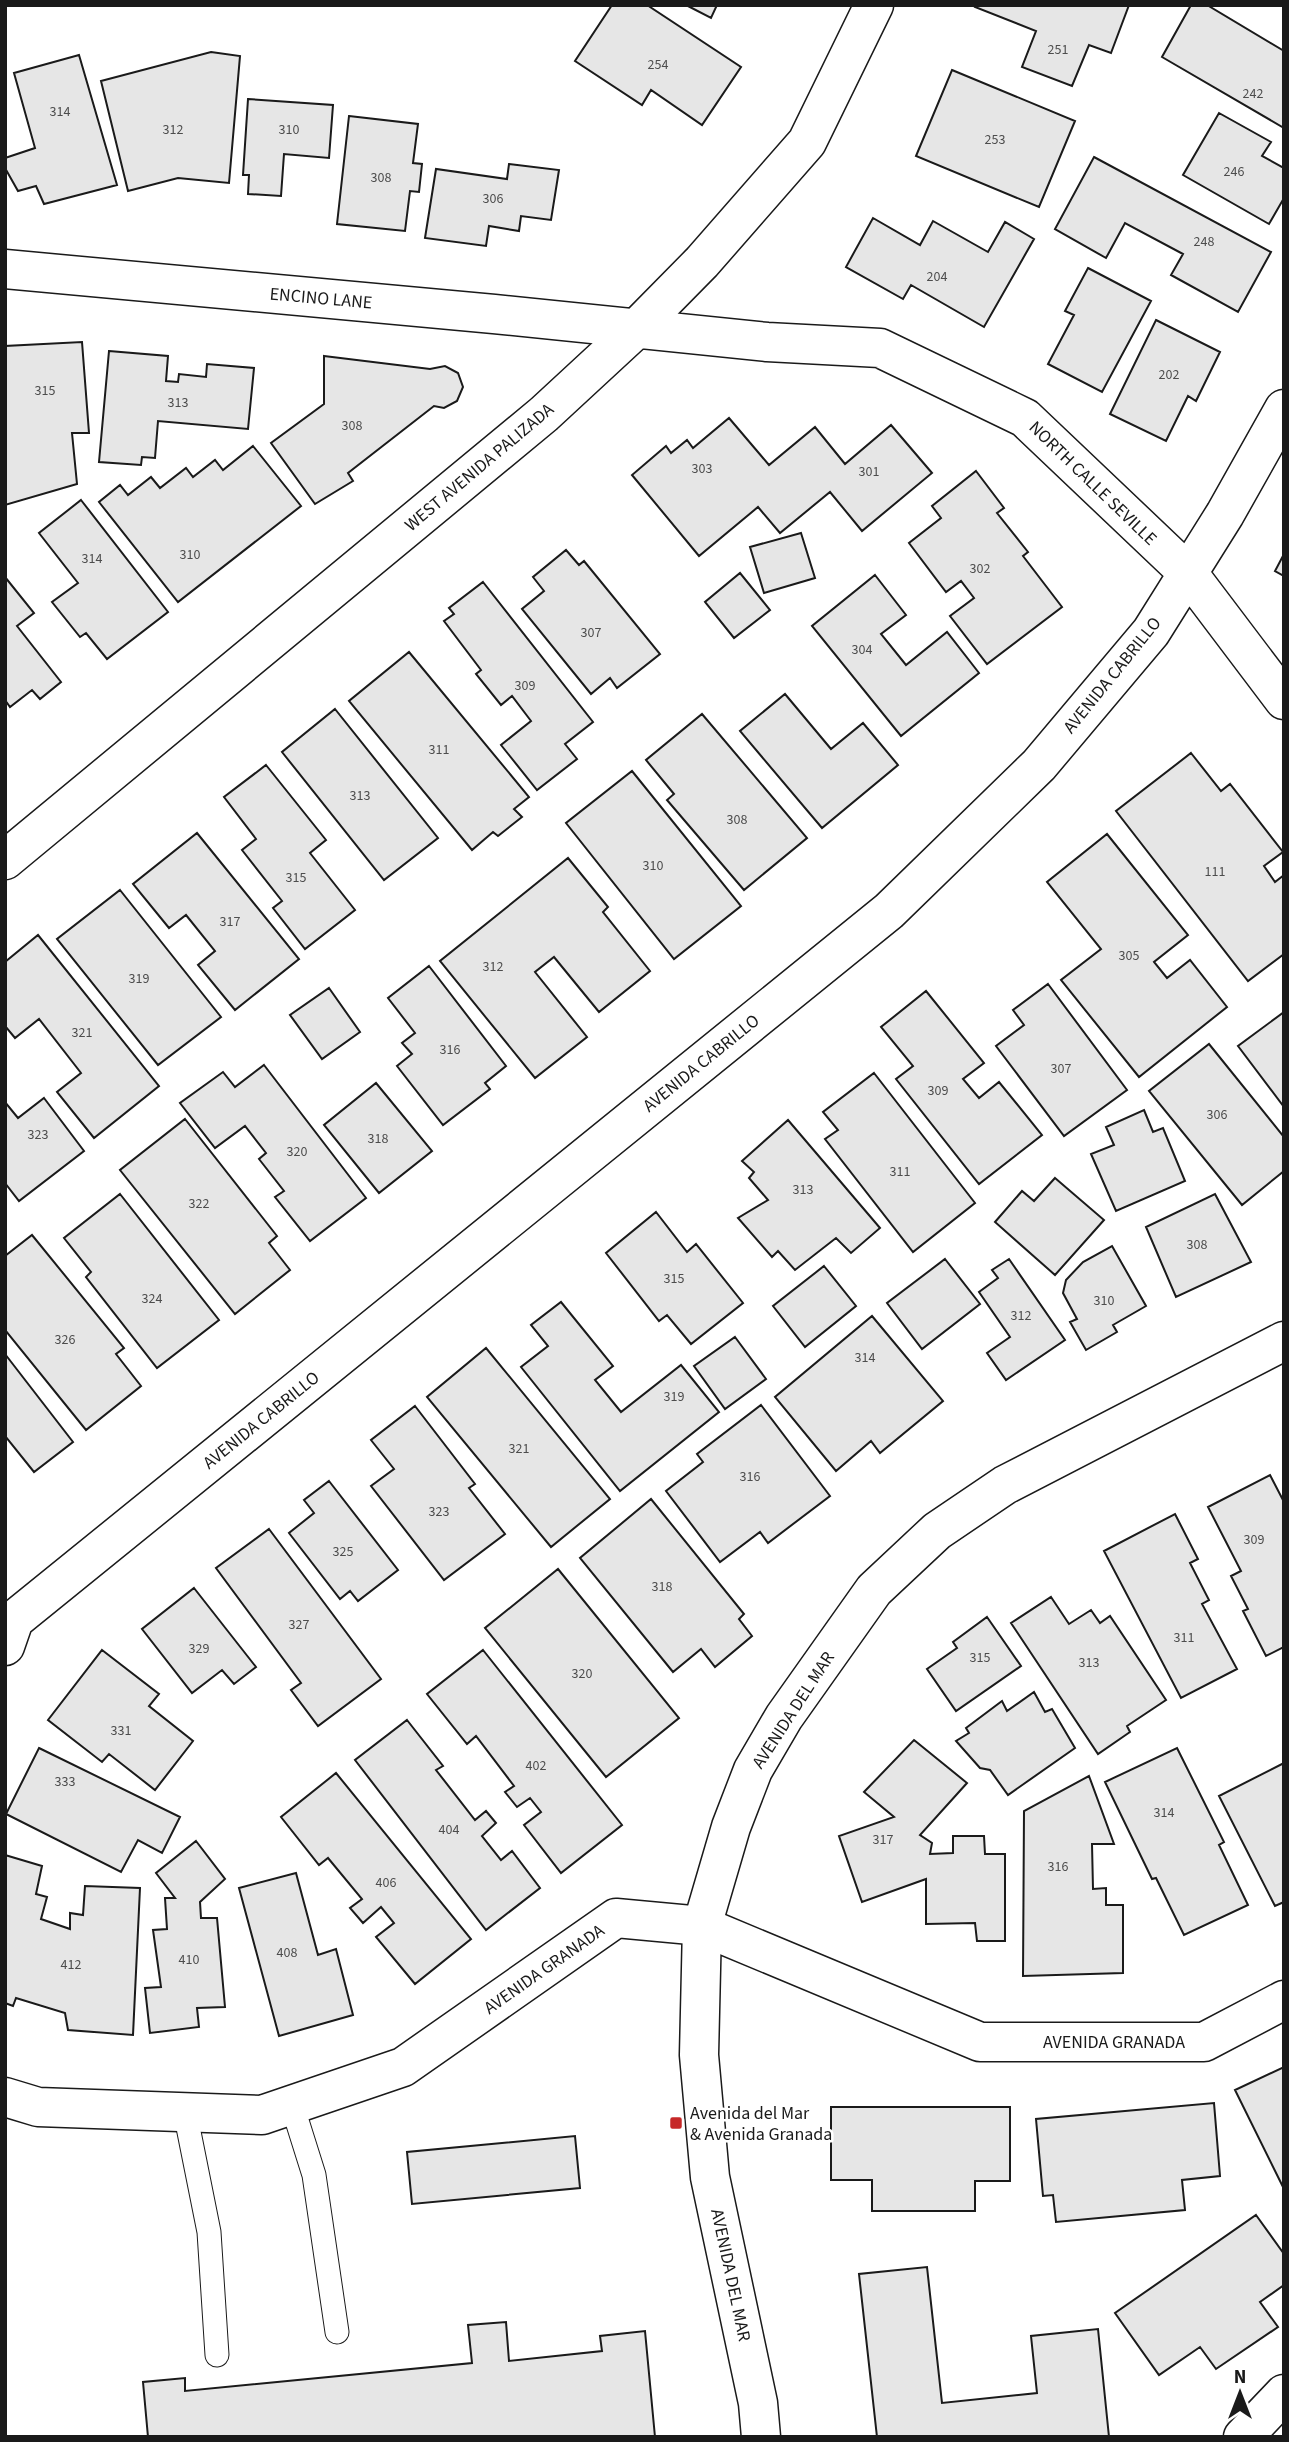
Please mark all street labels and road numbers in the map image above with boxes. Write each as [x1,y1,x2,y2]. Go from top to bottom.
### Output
street label: ENCINO LANE [269,282,373,315]
street label: WEST AVENIDA PALIZADA [399,397,559,537]
street label: NORTH CALLE SEVILLE [1023,416,1162,551]
street label: AVENIDA CABRILLO [1058,612,1167,739]
street label: AVENIDA CABRILLO [638,1008,765,1118]
street label: AVENIDA CABRILLO [198,1365,325,1475]
street label: AVENIDA DEL MAR [746,1647,841,1774]
street label: AVENIDA GRANADA [479,1918,610,2020]
street label: AVENIDA GRANADA [1043,2030,1185,2055]
street label: AVENIDA DEL MAR [704,2207,757,2344]

